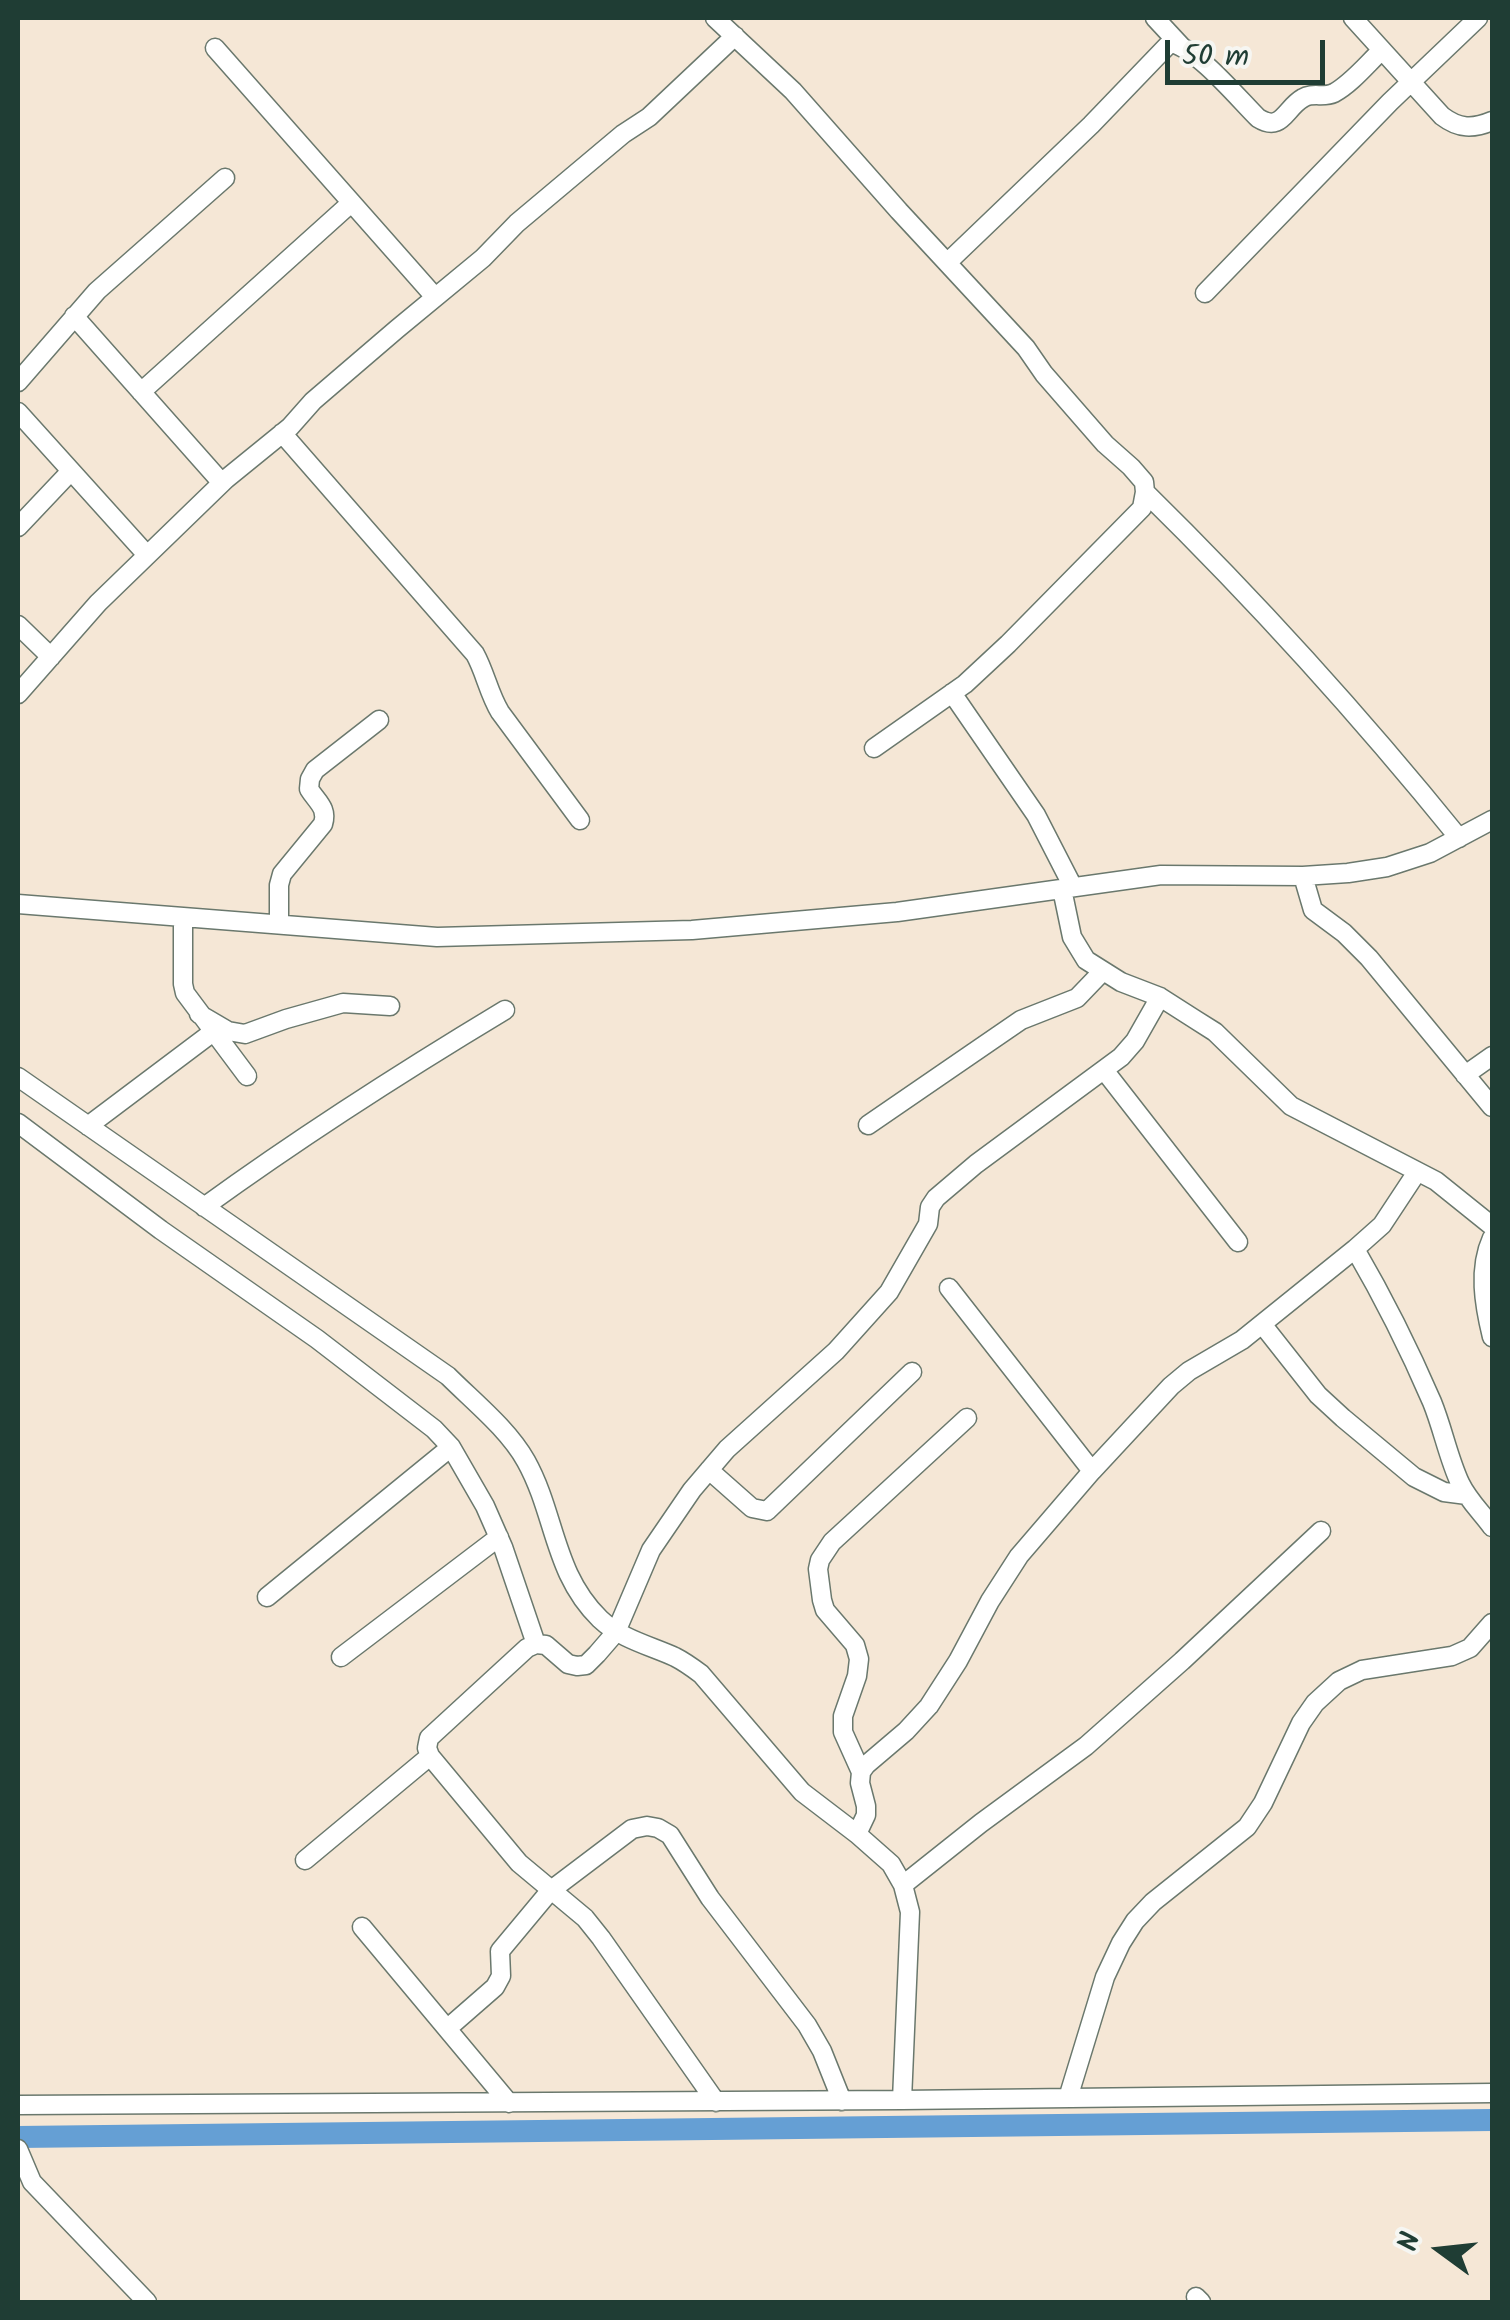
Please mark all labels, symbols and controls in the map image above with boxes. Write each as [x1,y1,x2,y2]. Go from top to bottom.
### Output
scale bar [1170,20,1330,82]
text: 50 m [1182,33,1249,81]
north arrow [1390,2200,1490,2300]
text: N [1387,2228,1435,2256]

